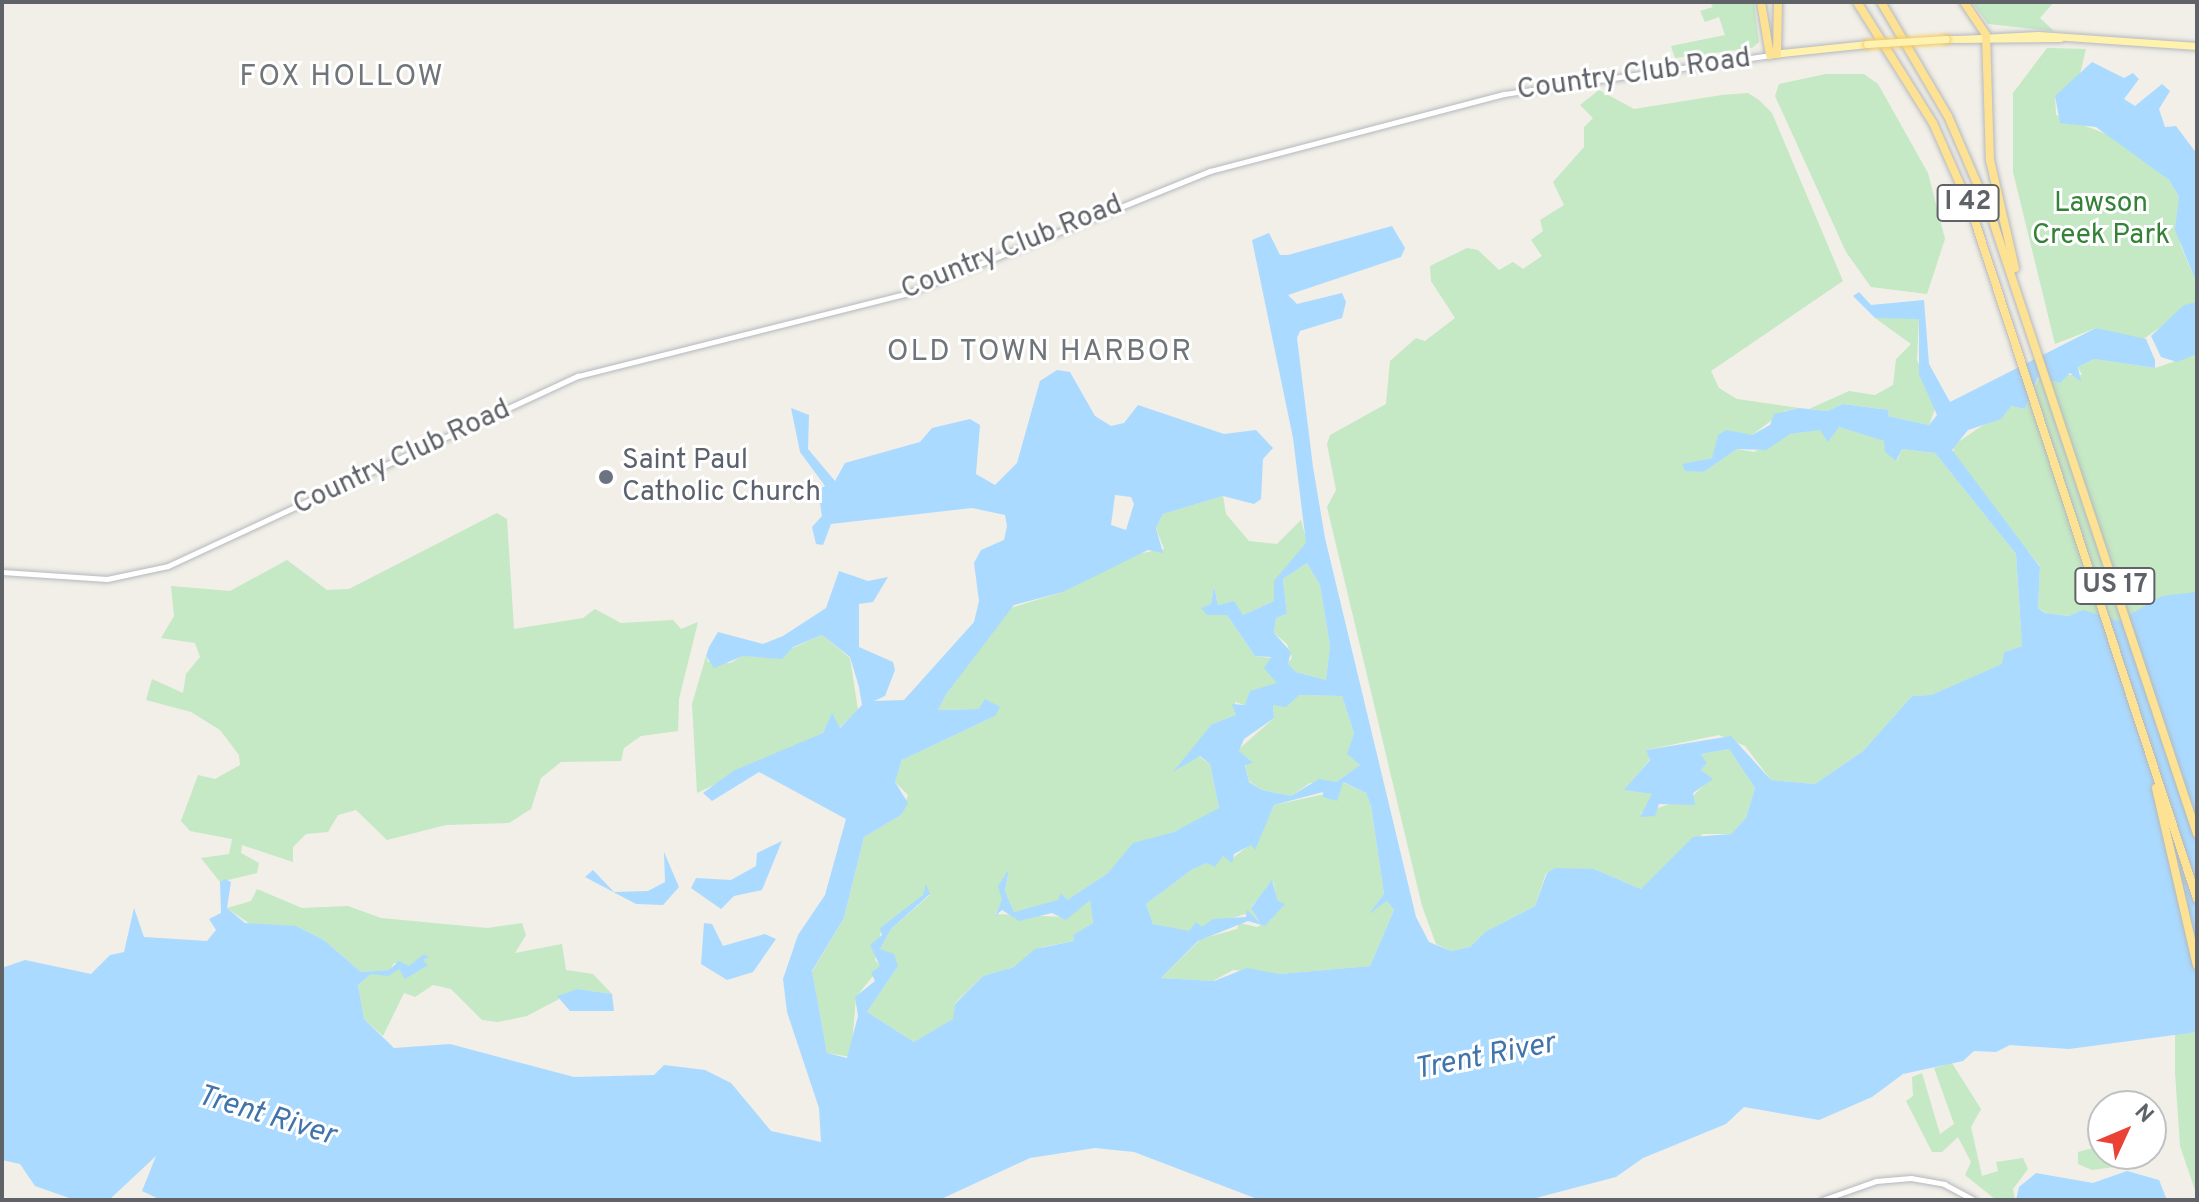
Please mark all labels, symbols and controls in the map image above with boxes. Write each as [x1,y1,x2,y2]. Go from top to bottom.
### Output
street label: Country Club Road [1515,42,1753,108]
district label: FOX HOLLOW [239,60,445,96]
road number: I 42 [1936,181,2000,225]
park label: Lawson Creek Park [2032,187,2170,253]
street label: Country Club Road [897,188,1127,308]
district label: OLD TOWN HARBOR [886,335,1194,371]
street label: Country Club Road [288,393,516,523]
place label: Saint Paul Catholic Church [622,444,821,510]
marker: Saint Paul Catholic Church [597,468,615,486]
road number: US 17 [2073,564,2157,608]
water label: Trent River [1412,1027,1558,1089]
water label: Trent River [193,1079,339,1155]
north arrow [2087,1090,2167,1170]
text: N [2128,1099,2158,1129]

